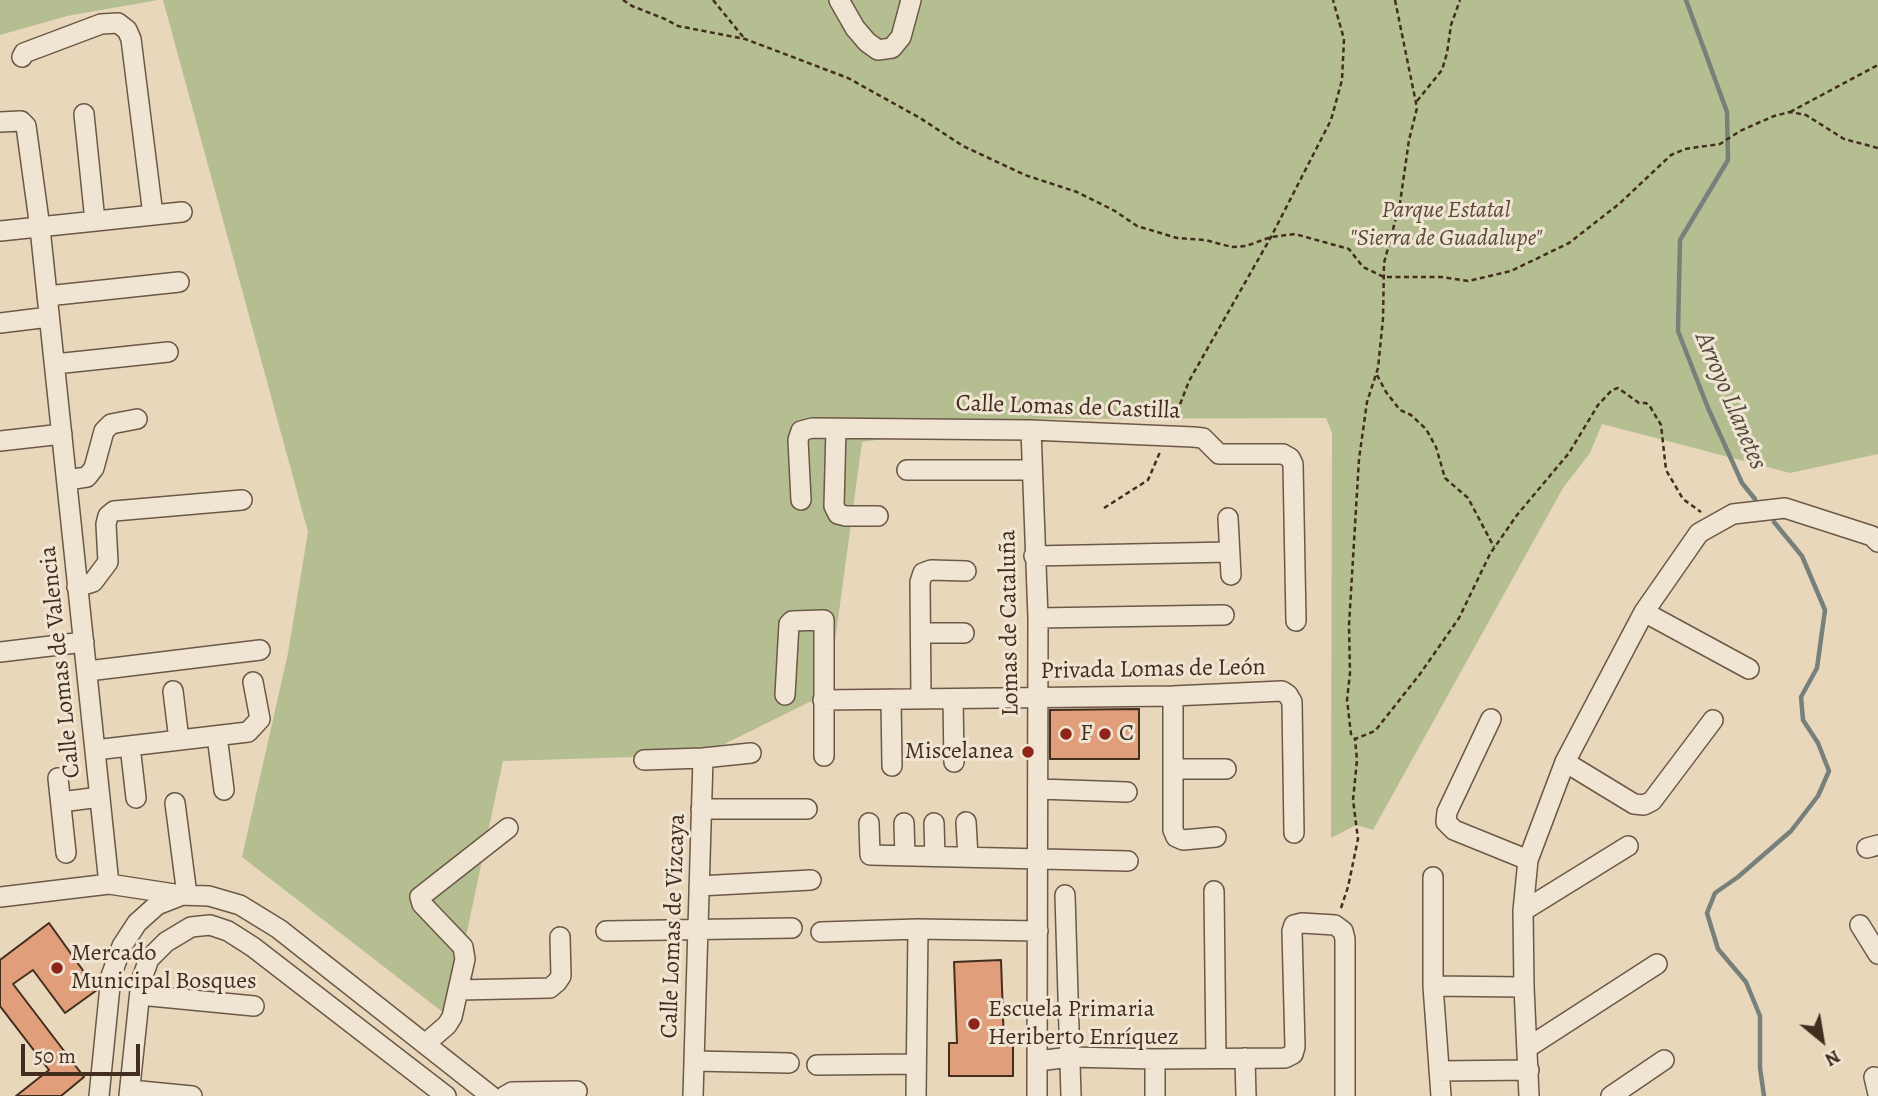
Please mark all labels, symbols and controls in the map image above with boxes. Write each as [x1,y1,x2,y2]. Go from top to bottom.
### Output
park label: Parque Estatal "Sierra de Guadalupe" [1350,197,1542,253]
water label: Arroyo Llanetes [1687,328,1773,474]
street label: Calle Lomas de Castilla [955,390,1181,426]
street label: Lomas de Cataluña [994,529,1026,717]
street label: Calle Lomas de Valencia [34,544,88,780]
street label: Privada Lomas de León [1040,654,1266,686]
place label: F [1080,720,1092,748]
place label: C [1119,720,1134,748]
marker: F [1058,726,1074,742]
marker: C [1097,726,1113,742]
place label: Miscelanea [905,738,1014,766]
marker: Miscelanea [1020,744,1036,760]
street label: Calle Lomas de Vizcaya [656,813,692,1039]
place label: Mercado Municipal Bosques [71,940,257,996]
marker: Mercado Municipal Bosques [49,960,65,976]
place label: Escuela Primaria Heriberto Enríquez [988,996,1179,1052]
north arrow [1787,1005,1857,1075]
marker: Escuela Primaria Heriberto Enríquez [966,1016,982,1032]
scale bar [24,1030,144,1074]
text: 50 m [34,1042,76,1070]
text: N [1820,1043,1845,1073]

